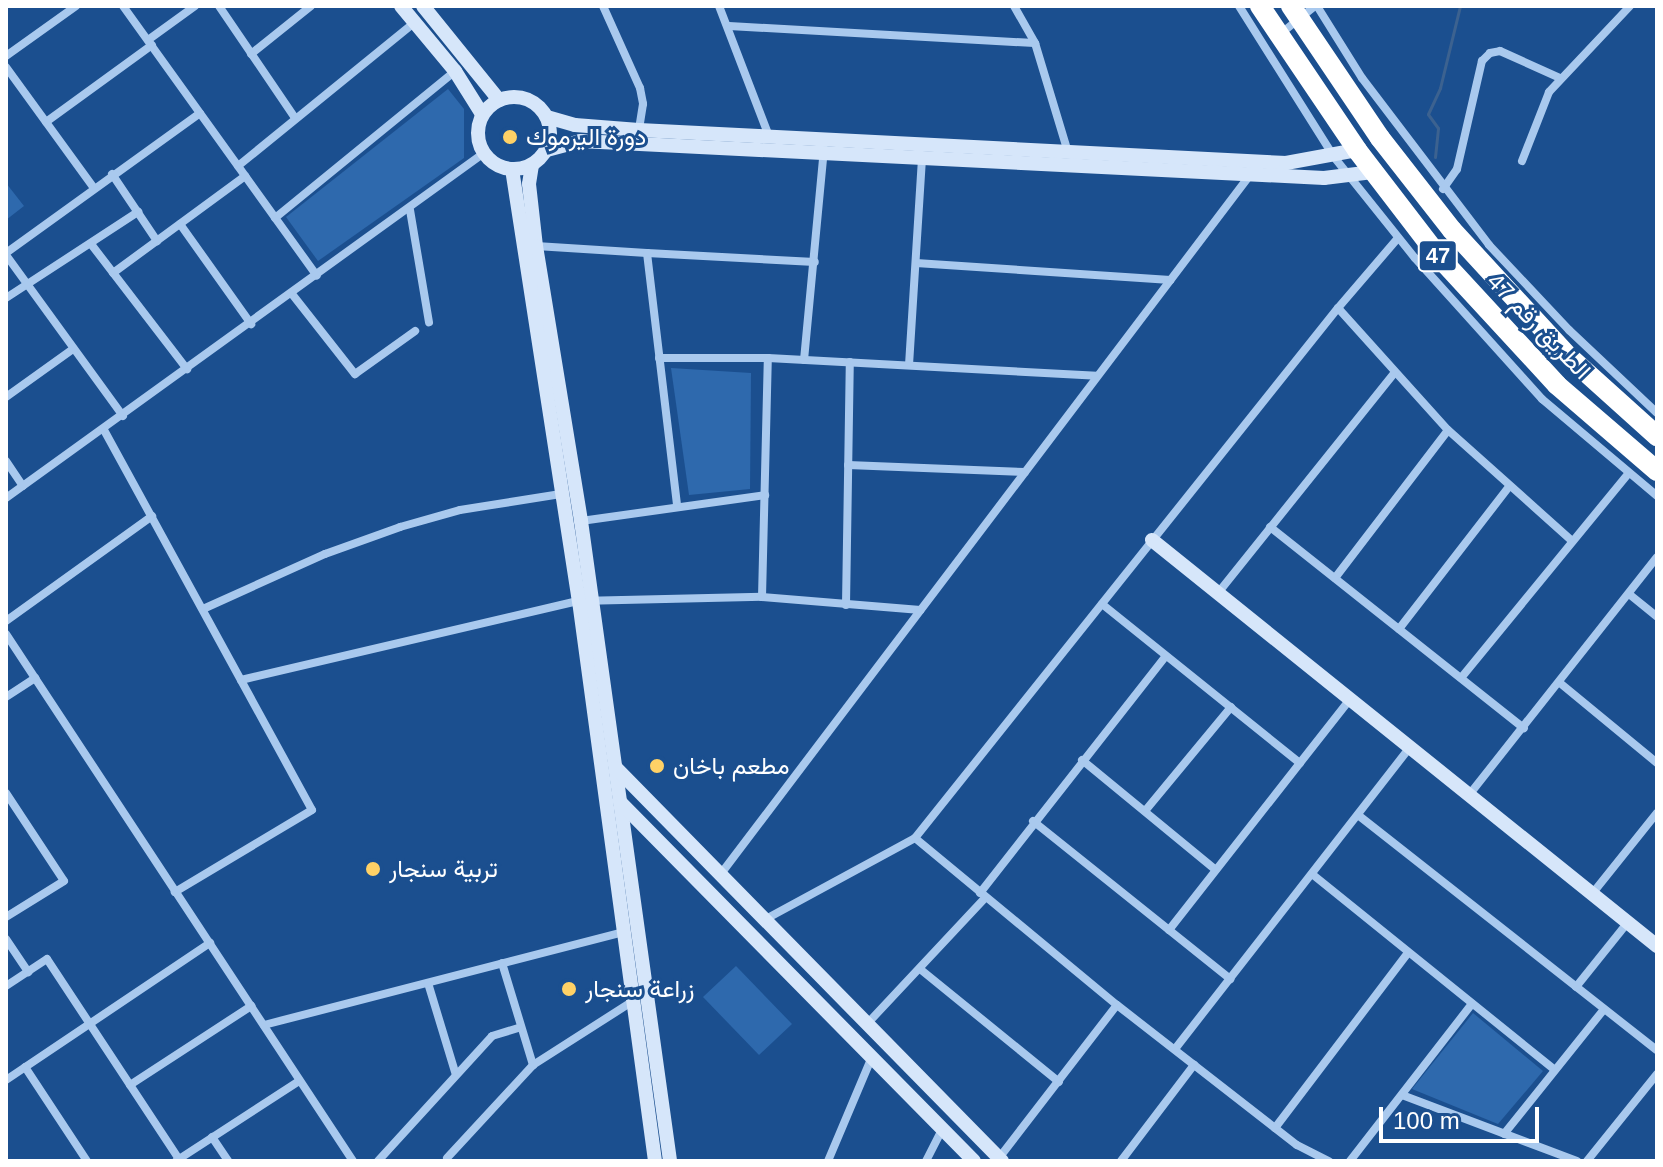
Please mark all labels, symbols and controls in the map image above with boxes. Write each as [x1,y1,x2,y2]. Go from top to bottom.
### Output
place label: دورة اليرموك [526,123,646,151]
marker: دورة اليرموك [501,128,519,146]
road number: 47 [1416,238,1460,274]
street label: الطريق رقم 47 [1481,267,1597,385]
place label: مطعم باخان [673,752,790,780]
marker: مطعم باخان [648,757,666,775]
place label: تربية سنجار [389,855,498,883]
marker: تربية سنجار [364,860,382,878]
place label: زراعة سنجار [585,975,694,1003]
marker: زراعة سنجار [560,980,578,998]
scale bar [1383,1091,1543,1141]
text: 100 m [1393,1107,1460,1134]

